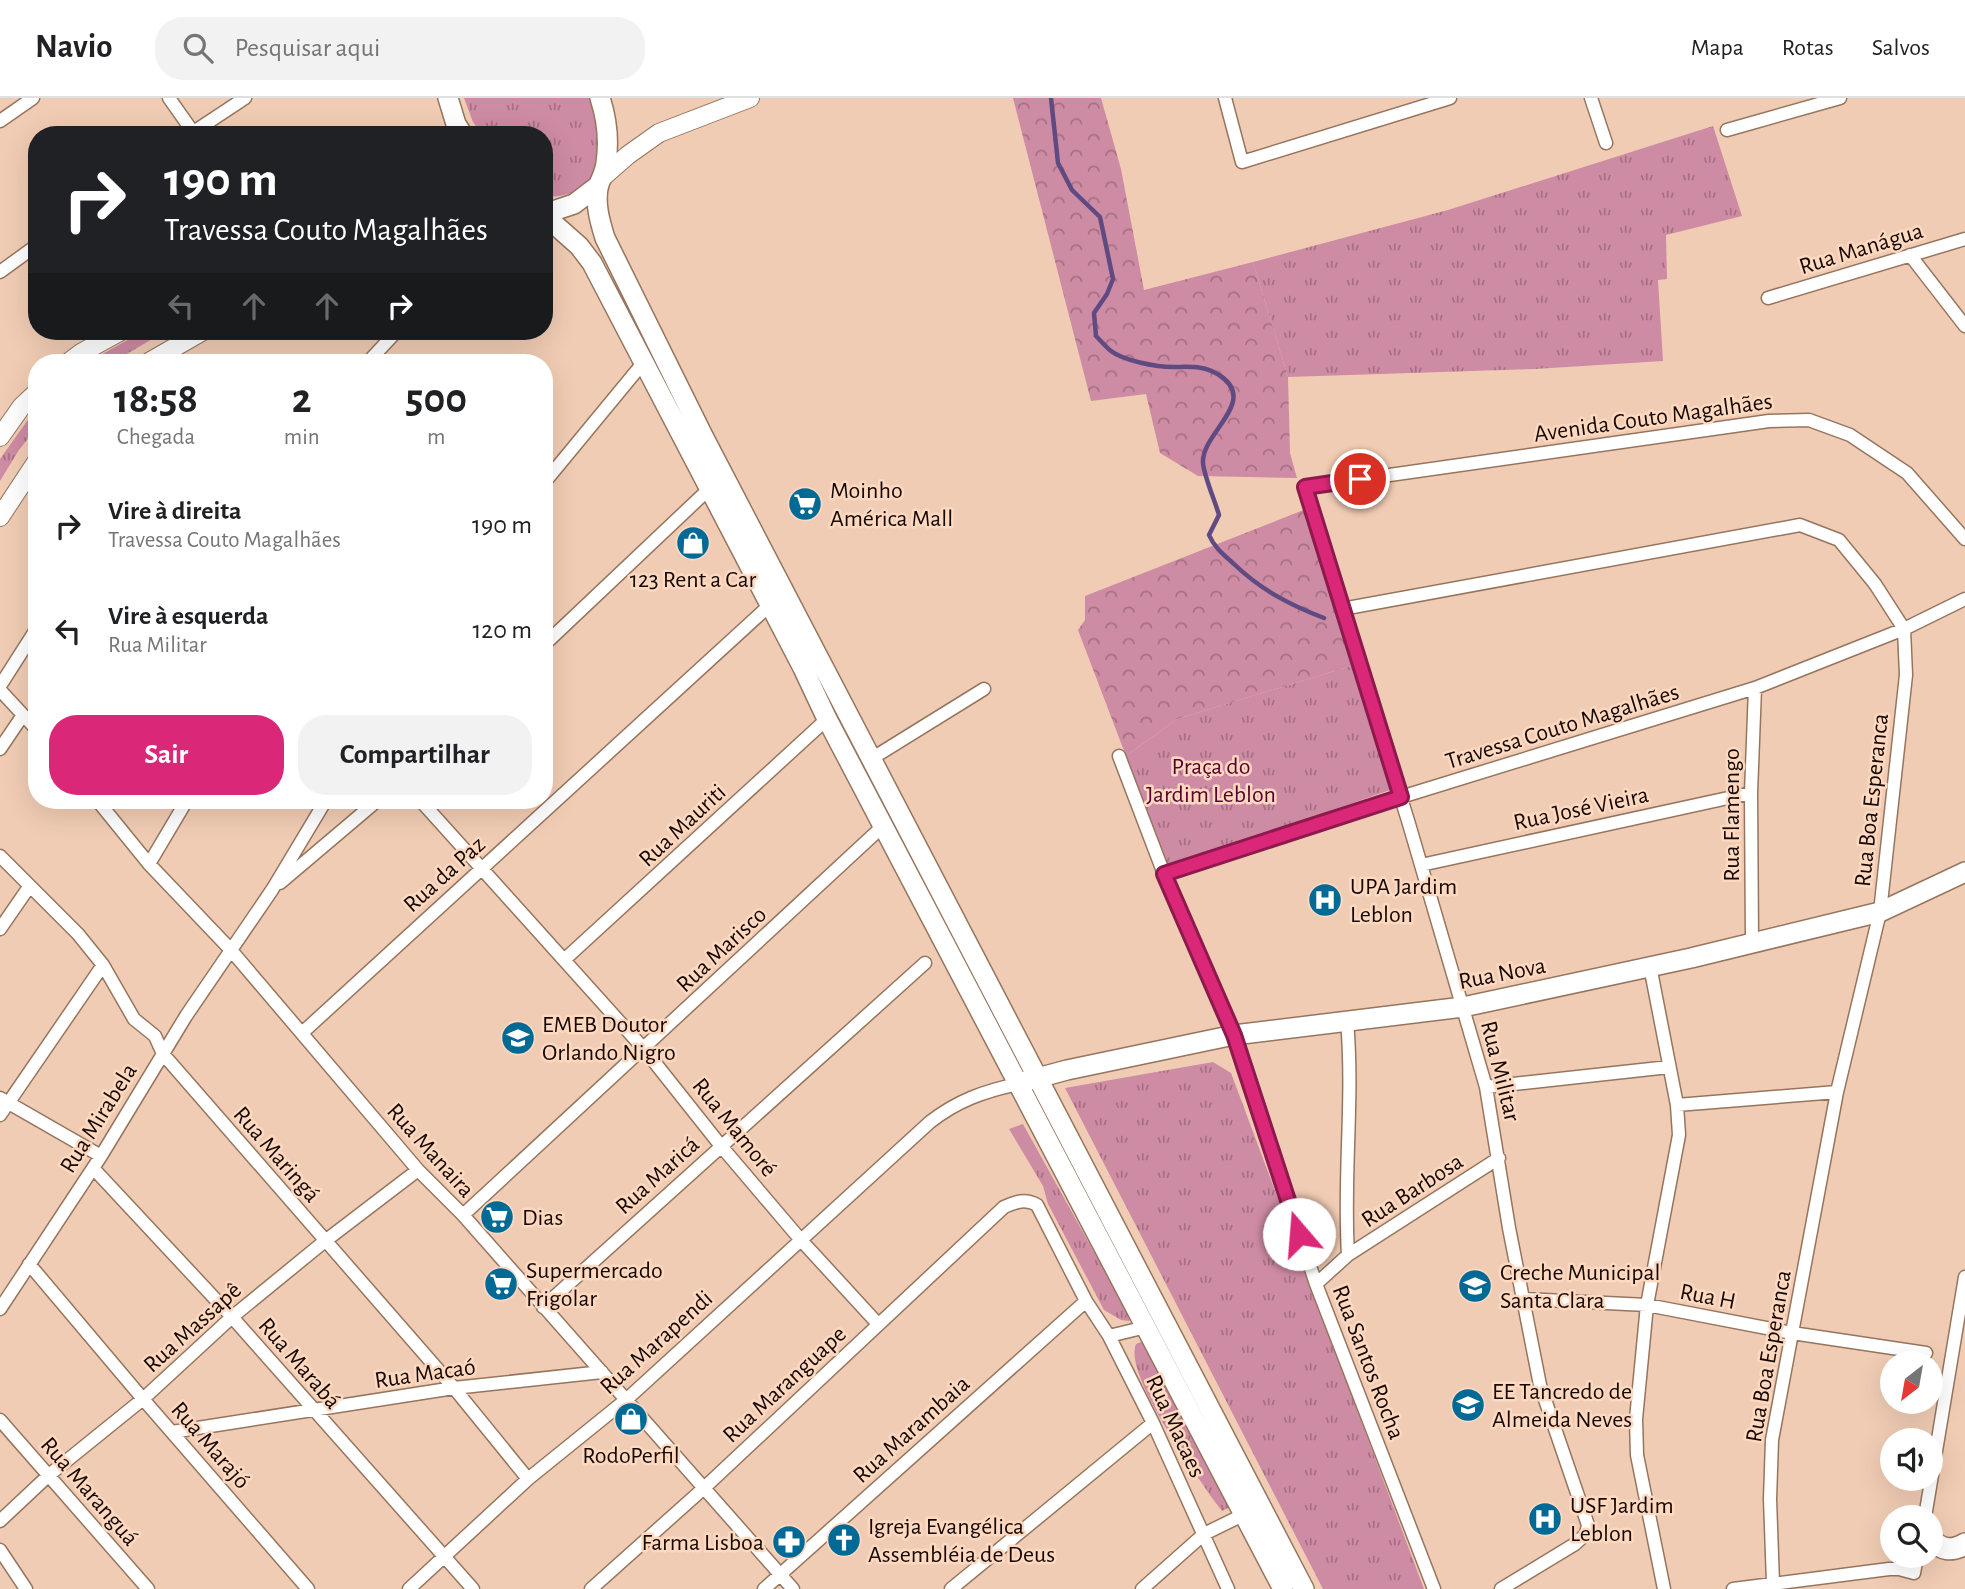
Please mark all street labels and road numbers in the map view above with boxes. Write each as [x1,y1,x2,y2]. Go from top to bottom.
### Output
street label: Rua Manágua [1796,219,1926,279]
street label: Avenida Couto Magalhães [1532,389,1774,447]
street label: Travessa Couto Magalhães [1443,680,1682,774]
street label: Rua Boa Esperanca [1851,712,1893,888]
street label: Rua Flamengo [1720,748,1744,882]
street label: Rua Mauriti [635,780,731,872]
street label: Rua José Vieira [1511,783,1651,835]
street label: Rua da Paz [399,832,490,917]
street label: Rua Marisco [672,902,771,997]
street label: Rua Nova [1457,954,1548,994]
street label: Rua Militar [1476,1018,1524,1124]
street label: Rua Mirabela [56,1060,142,1177]
street label: Rua Mamoré [687,1074,781,1182]
street label: Rua Manaira [382,1099,479,1202]
street label: Rua Maringá [228,1102,324,1207]
street label: Rua Maricá [611,1132,704,1219]
street label: Rua Barbosa [1357,1149,1468,1232]
street label: Rua Boa Esperanca [1742,1268,1796,1444]
street label: Rua Massapê [139,1278,246,1377]
street label: Rua H [1678,1280,1738,1314]
street label: Rua Santos Rocha [1328,1282,1409,1443]
street label: Rua Marapendi [596,1286,718,1399]
street label: Rua Marabá [254,1314,345,1414]
street label: Rua Maranguape [718,1322,851,1448]
street label: Rua Macaó [373,1355,477,1393]
street label: Rua Marambaia [849,1371,975,1488]
street label: Rua Macaes [1141,1372,1209,1481]
street label: Rua Marajó [166,1398,254,1494]
street label: Rua Maranguá [36,1433,143,1551]

